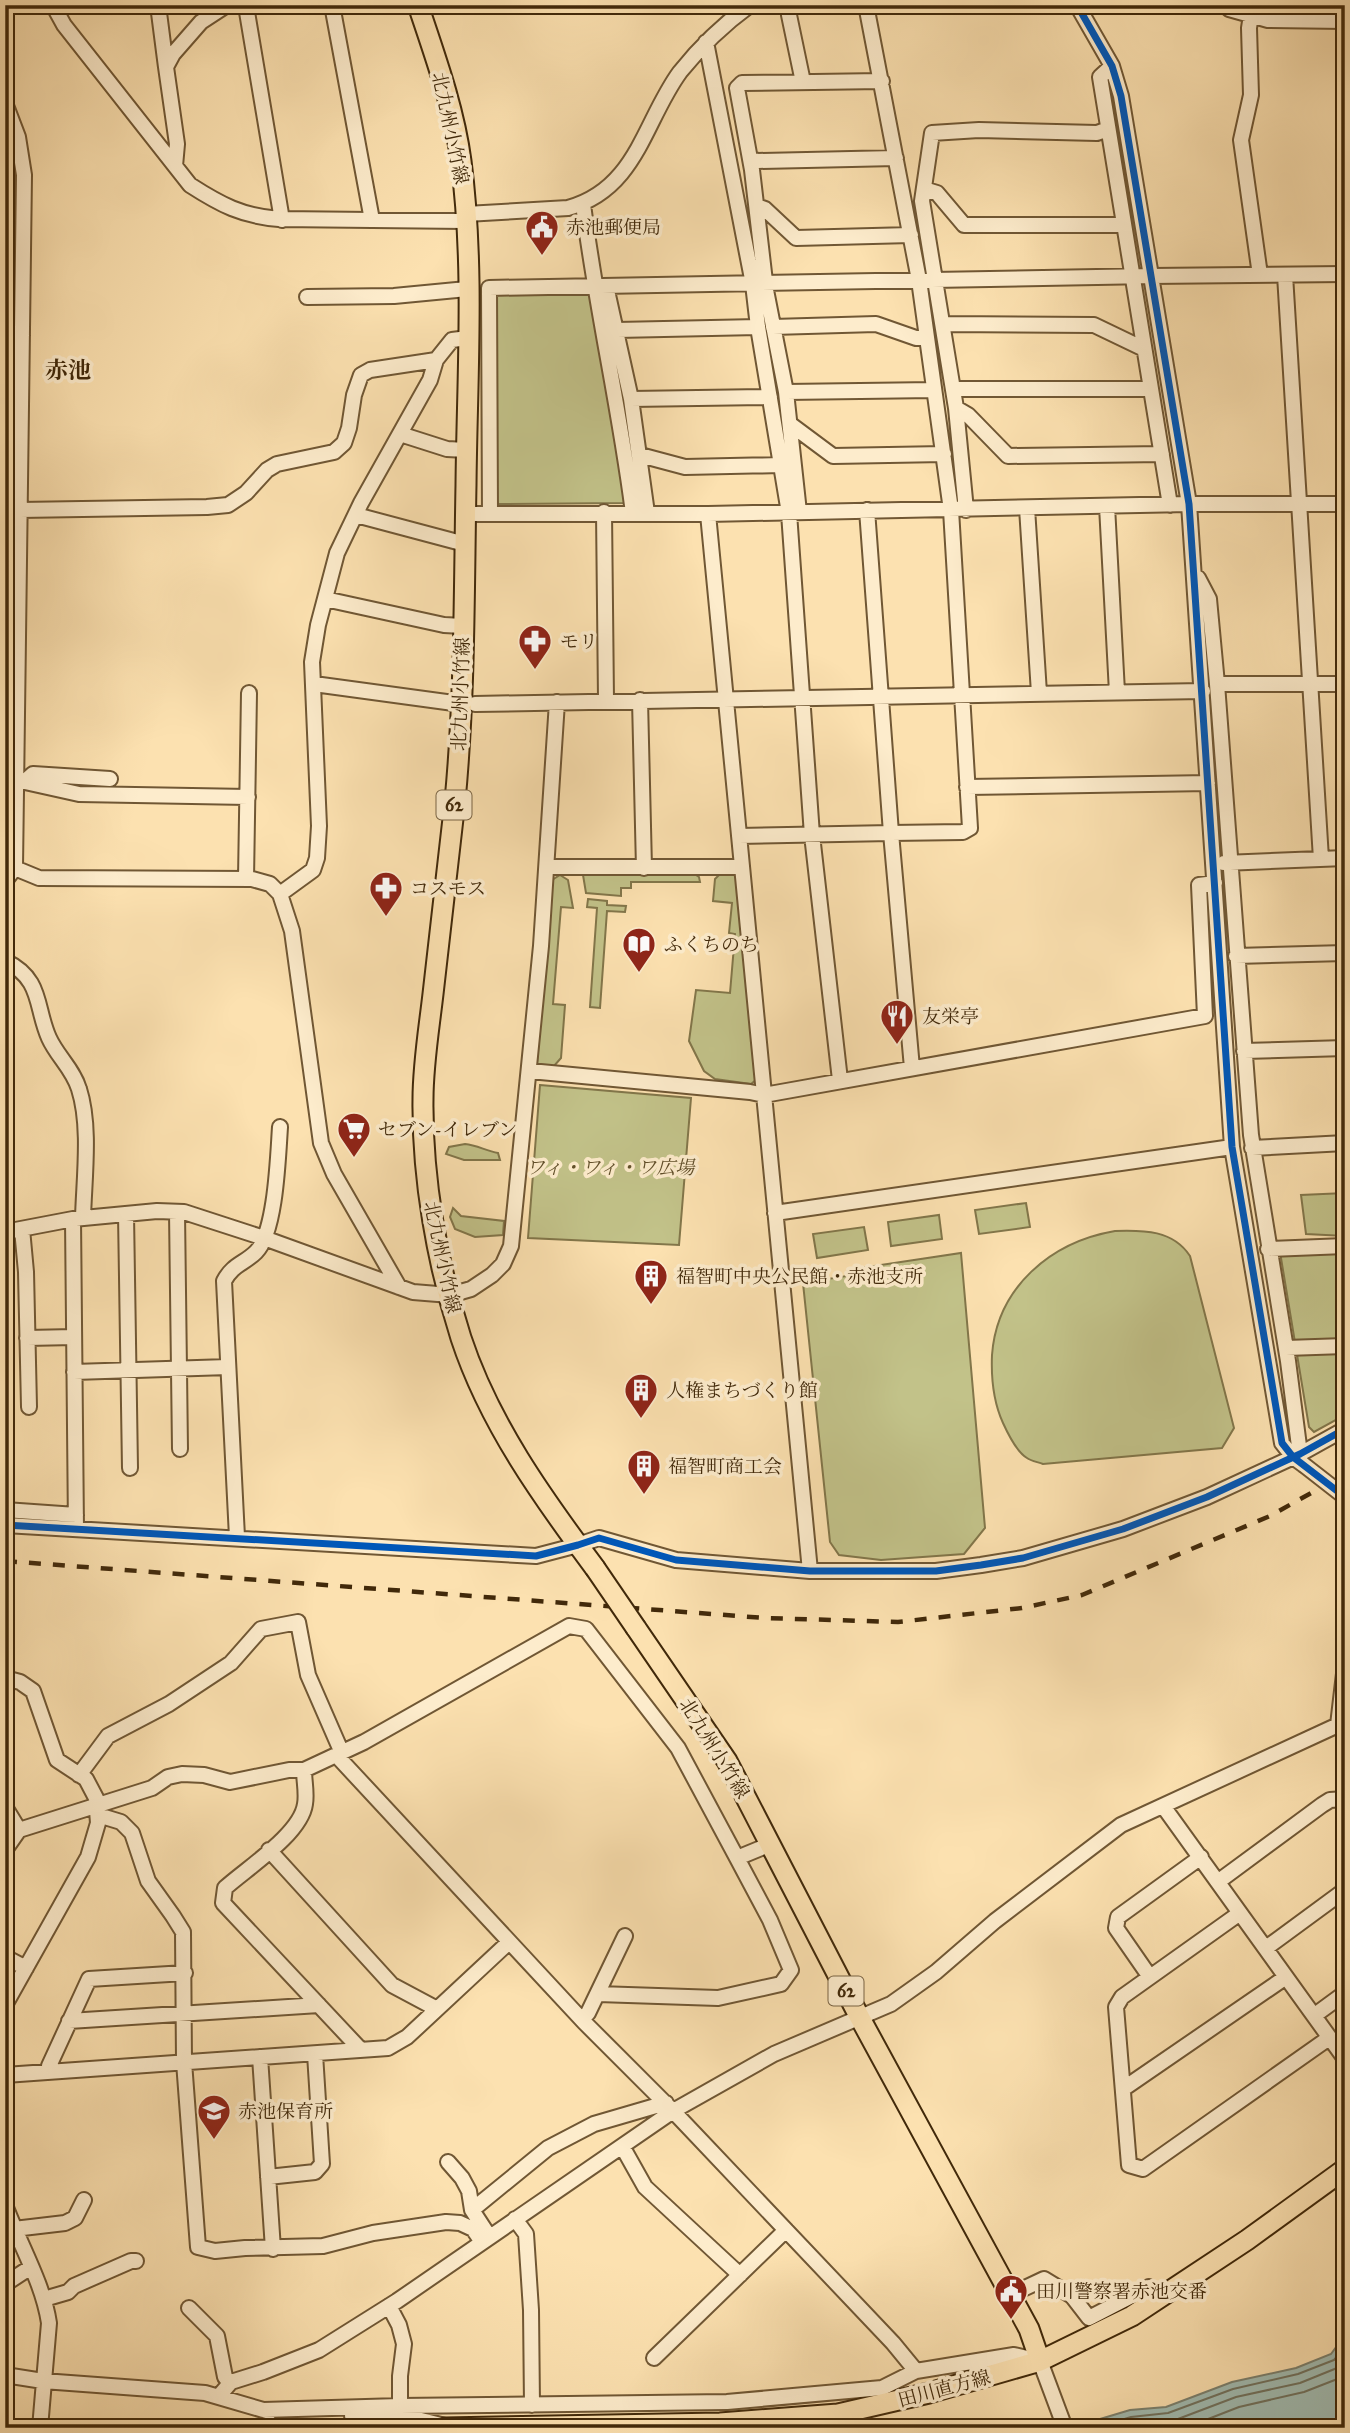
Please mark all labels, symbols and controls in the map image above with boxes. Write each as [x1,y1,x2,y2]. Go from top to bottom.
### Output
street label: 北九州小竹線 [427,70,474,186]
public building icon: 赤池郵便局 [523,208,561,257]
place label: 赤池郵便局 [566,216,661,239]
district label: 赤池 [45,356,91,384]
pharmacy icon: モリ [516,622,554,671]
place label: モリ [560,630,598,653]
street label: 北九州小竹線 [447,637,474,751]
road number: 62 [436,790,472,820]
pharmacy icon: コスモス [367,869,405,918]
place label: コスモス [410,877,486,900]
library icon: ふくちのち [620,925,658,974]
place label: ふくちのち [664,933,759,956]
restaurant icon: 友栄亭 [878,997,916,1046]
place label: 友栄亭 [922,1005,979,1028]
supermarket icon: セブン-イレブン [335,1110,373,1159]
place label: セブン-イレブン [378,1118,517,1141]
park label: ワィ・ワィ・ワ広場 [526,1156,696,1179]
street label: 北九州小竹線 [419,1199,466,1315]
building icon: 福智町中央公民館・赤池支所 [632,1257,670,1306]
place label: 福智町中央公民館・赤池支所 [676,1265,923,1288]
building icon: 人権まちづくり館 [622,1371,660,1420]
place label: 人権まちづくり館 [666,1379,818,1402]
building icon: 福智町商工会 [625,1447,663,1496]
place label: 福智町商工会 [668,1455,782,1478]
street label: 北九州小竹線 [675,1694,755,1803]
road number: 62 [828,1977,864,2006]
school or university icon: 赤池保育所 [195,2092,233,2141]
place label: 赤池保育所 [238,2100,333,2123]
public building icon: 田川警察署赤池交番 [992,2272,1030,2321]
place label: 田川警察署赤池交番 [1036,2280,1207,2303]
street label: 田川直方線 [895,2365,993,2412]

